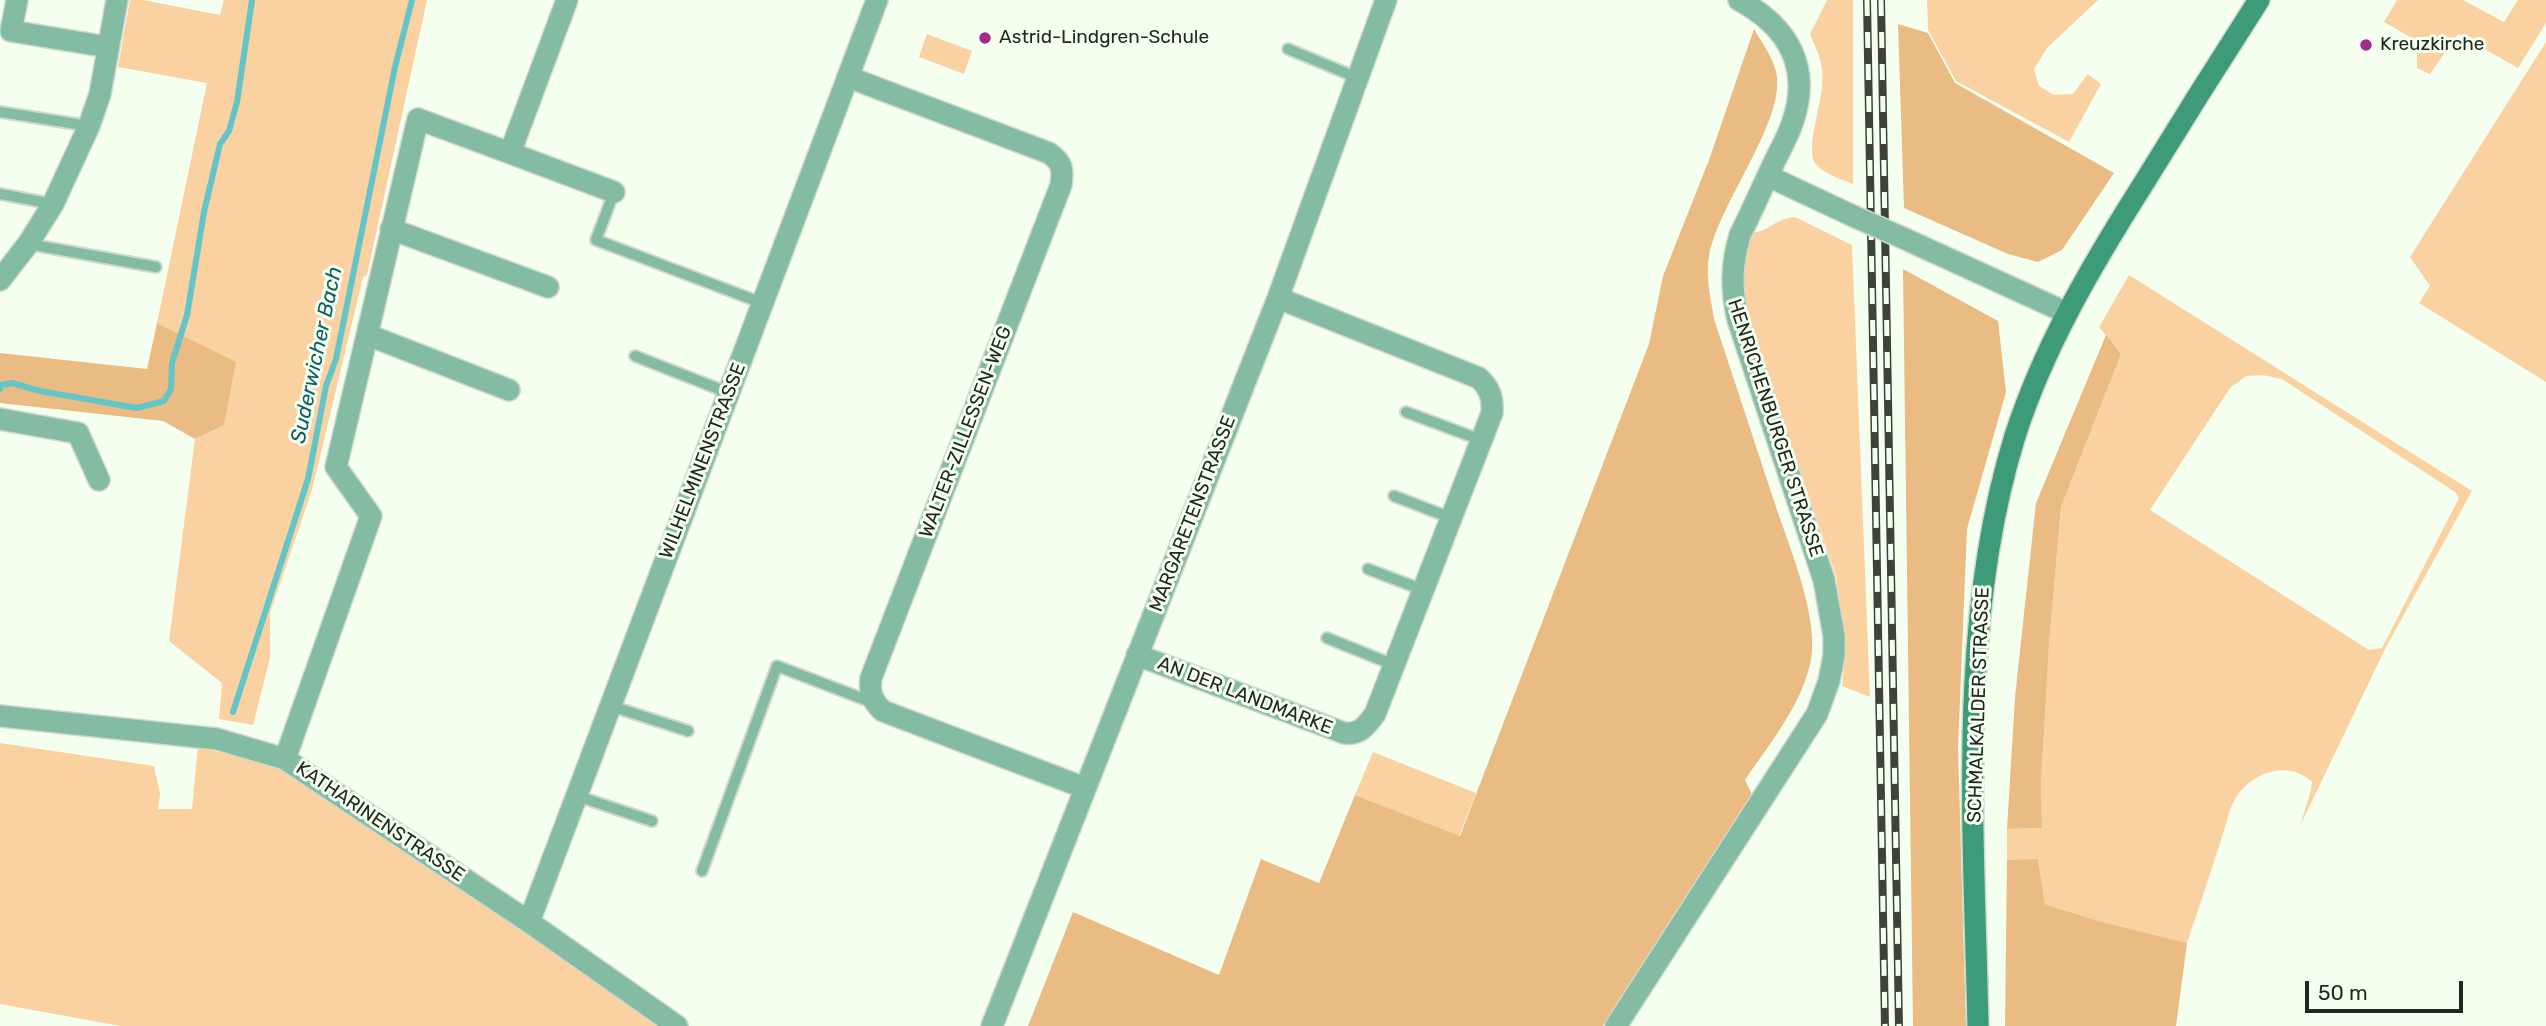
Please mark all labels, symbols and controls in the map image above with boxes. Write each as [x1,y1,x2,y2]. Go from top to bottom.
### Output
place label: Astrid-Lindgren-Schule [999,27,1209,49]
marker: Astrid-Lindgren-Schule [977,30,993,46]
place label: Kreuzkirche [2380,34,2484,56]
marker: Kreuzkirche [2358,37,2374,53]
water label: Suderwicher Bach [286,264,348,446]
street label: HENRICHENBURGER STRASSE [1722,296,1828,560]
street label: WALTER-ZILLESSEN-WEG [915,323,1017,541]
street label: WILHELMINENSTRASSE [655,360,751,562]
street label: MARGARETENSTRASSE [1145,413,1241,615]
street label: SCHMALKALDER STRASSE [1963,587,1995,823]
street label: AN DER LANDMARKE [1154,652,1336,740]
street label: KATHARINENSTRASSE [291,757,469,887]
scale bar [2308,967,2466,1011]
text: 50 m [2318,980,2368,1005]

